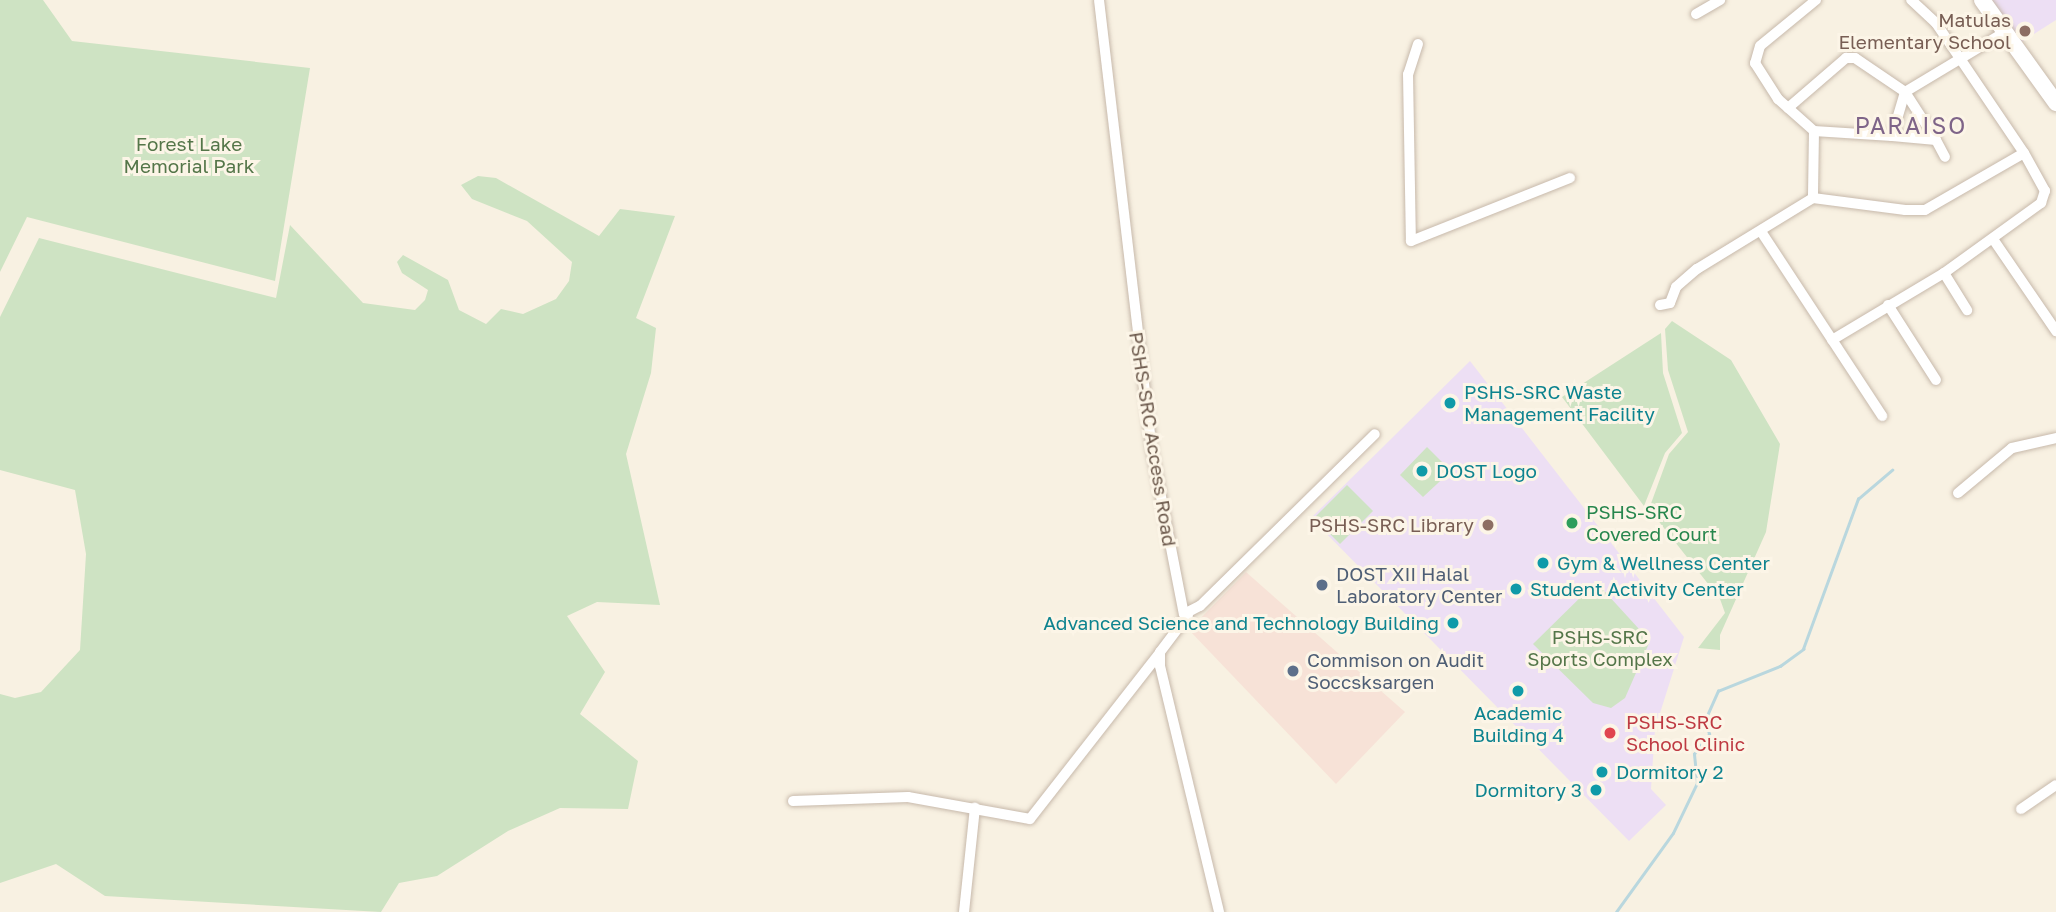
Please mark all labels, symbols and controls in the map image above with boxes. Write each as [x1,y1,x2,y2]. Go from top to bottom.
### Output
place label: Matulas Elementary School [1838,9,2011,53]
marker: Matulas Elementary School [2017,23,2033,39]
district label: PARAISO [1856,111,1966,139]
park label: Forest Lake Memorial Park [124,133,254,177]
street label: PSHS-SRC Access Road [1125,330,1181,548]
place label: PSHS-SRC Waste Management Facility [1464,381,1655,425]
marker: PSHS-SRC Waste Management Facility [1442,395,1458,411]
place label: DOST Logo [1436,460,1537,482]
marker: DOST Logo [1414,463,1430,479]
place label: PSHS-SRC Covered Court [1586,501,1717,545]
place label: PSHS-SRC Library [1309,514,1474,536]
marker: PSHS-SRC Covered Court [1564,515,1580,531]
marker: PSHS-SRC Library [1480,517,1496,533]
place label: Gym & Wellness Center [1557,552,1770,574]
marker: Gym & Wellness Center [1535,555,1551,571]
place label: DOST XII Halal Laboratory Center [1336,563,1502,607]
marker: DOST XII Halal Laboratory Center [1314,577,1330,593]
place label: Student Activity Center [1530,578,1744,600]
marker: Student Activity Center [1508,581,1524,597]
place label: Advanced Science and Technology Building [1043,612,1439,634]
marker: Advanced Science and Technology Building [1445,615,1461,631]
park label: PSHS-SRC Sports Complex [1527,626,1673,670]
place label: Commison on Audit Soccsksargen [1307,649,1484,693]
marker: Commison on Audit Soccsksargen [1285,663,1301,679]
marker: Academic Building 4 [1510,683,1526,699]
place label: Academic Building 4 [1472,702,1564,746]
place label: PSHS-SRC School Clinic [1626,711,1745,755]
marker: PSHS-SRC School Clinic [1600,723,1620,743]
place label: Dormitory 2 [1616,761,1723,783]
marker: Dormitory 2 [1594,764,1610,780]
place label: Dormitory 3 [1474,779,1582,801]
marker: Dormitory 3 [1588,782,1604,798]

